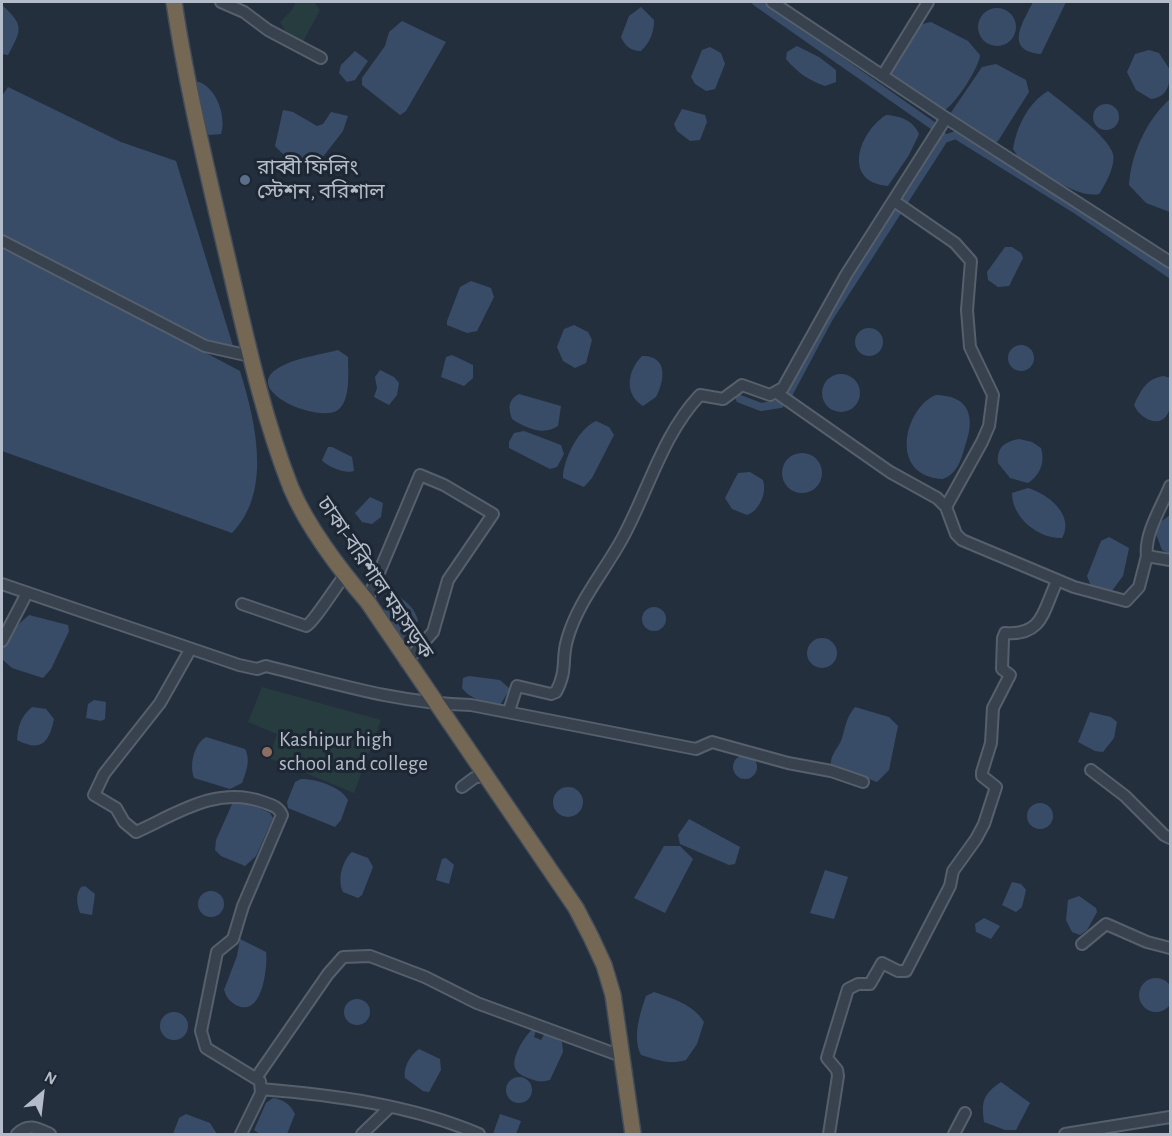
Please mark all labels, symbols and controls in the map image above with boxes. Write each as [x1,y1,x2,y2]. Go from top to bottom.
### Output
place label: রাব্বী ফিলিং স্টেশন, বরিশাল [257,155,385,205]
marker: রাব্বী ফিলিং স্টেশন, বরিশাল [238,173,252,187]
street label: ঢাকা-বরিশাল মহাসড়ক [311,492,439,664]
place label: Kashipur high school and college [279,727,428,777]
marker: Kashipur high school and college [260,745,274,759]
north arrow [12,1064,72,1124]
text: N [42,1068,59,1088]

